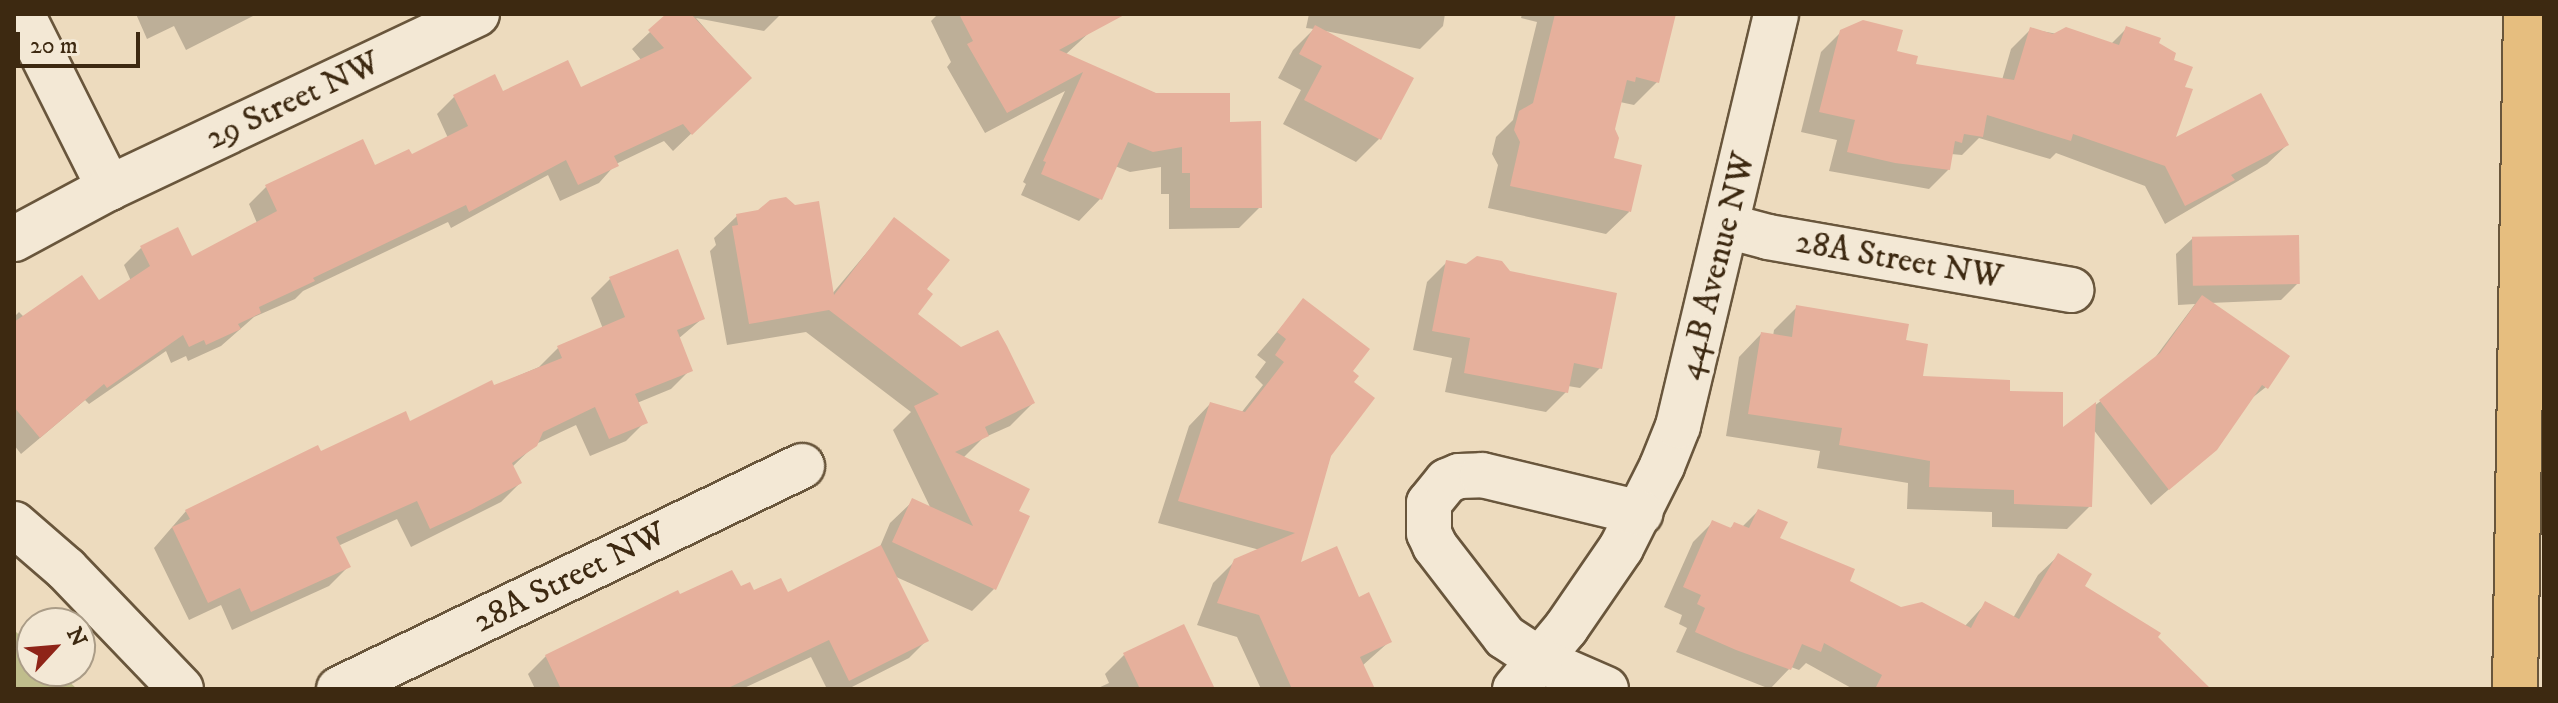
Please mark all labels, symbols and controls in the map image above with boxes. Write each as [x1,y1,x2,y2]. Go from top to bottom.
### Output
scale bar [20,16,144,66]
text: 20 m [30,31,78,61]
street label: 29 Street NW [199,43,387,159]
street label: 44B Avenue NW [1669,148,1765,384]
street label: 28A Street NW [1792,222,2006,298]
street label: 28A Street NW [467,514,673,642]
north arrow [16,607,96,687]
text: N [60,623,92,651]

